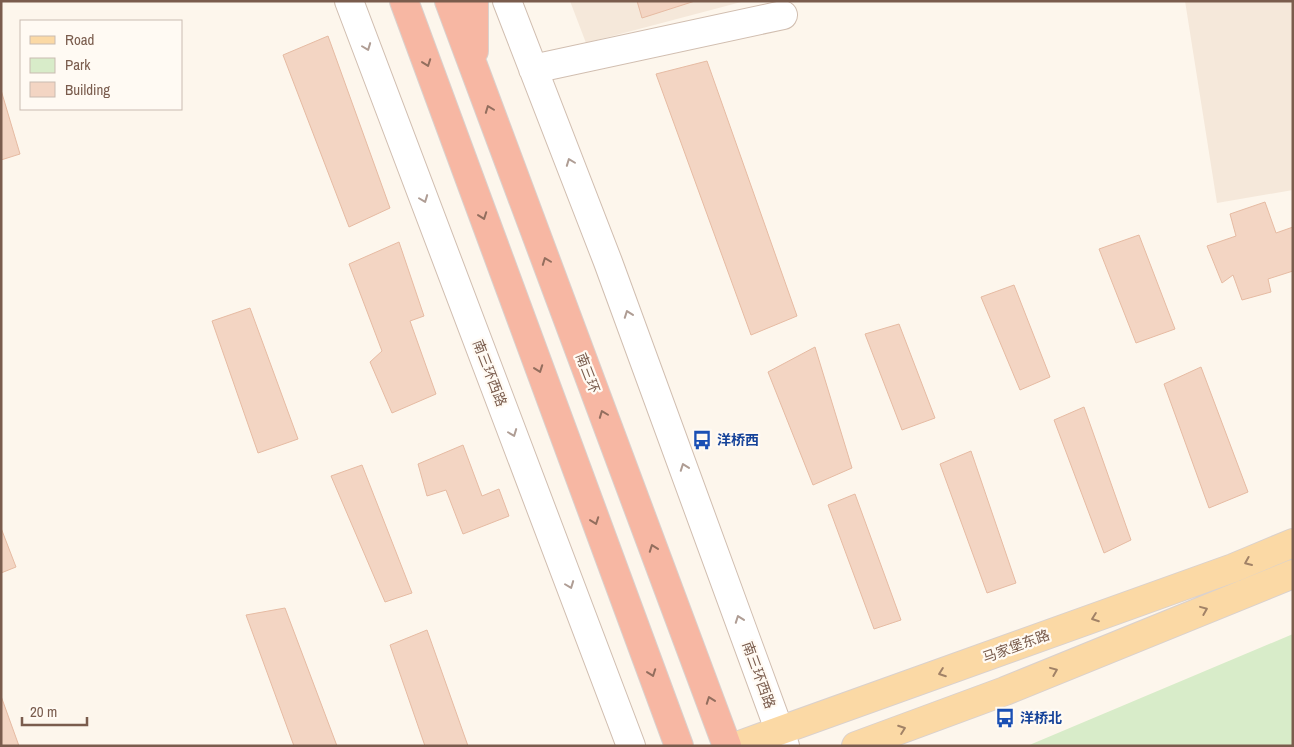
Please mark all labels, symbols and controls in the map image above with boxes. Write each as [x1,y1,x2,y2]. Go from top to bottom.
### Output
legend [20,20,182,110]
text: Road [65,29,94,50]
one-way arrow [361,42,371,51]
text: Park [65,54,91,75]
one-way arrow [421,59,431,67]
text: Building [65,79,110,100]
one-way arrow [485,105,495,114]
one-way arrow [566,159,576,167]
one-way arrow [418,194,428,203]
one-way arrow [477,211,487,220]
one-way arrow [542,258,552,266]
one-way arrow [624,310,634,319]
street label: 南三环西路 [469,337,511,409]
street label: 南三环 [572,350,604,396]
one-way arrow [533,364,543,372]
one-way arrow [599,410,609,418]
one-way arrow [507,428,517,436]
bus stop icon: 洋桥西 [691,429,713,451]
place label: 洋桥西 [717,431,759,449]
one-way arrow [680,463,690,472]
one-way arrow [589,516,599,525]
one-way arrow [649,544,659,553]
one-way arrow [1244,556,1253,566]
one-way arrow [564,580,574,588]
one-way arrow [1199,606,1208,616]
one-way arrow [1091,612,1100,622]
one-way arrow [735,616,745,624]
street label: 马家堡东路 [980,626,1052,666]
street label: 南三环西路 [739,639,779,711]
one-way arrow [939,667,947,677]
one-way arrow [1049,667,1058,678]
one-way arrow [646,668,656,677]
scale bar [22,694,88,726]
one-way arrow [706,696,716,705]
text: 20 m [30,701,57,722]
bus stop icon: 洋桥北 [994,707,1016,729]
place label: 洋桥北 [1020,709,1062,727]
one-way arrow [897,725,906,735]

